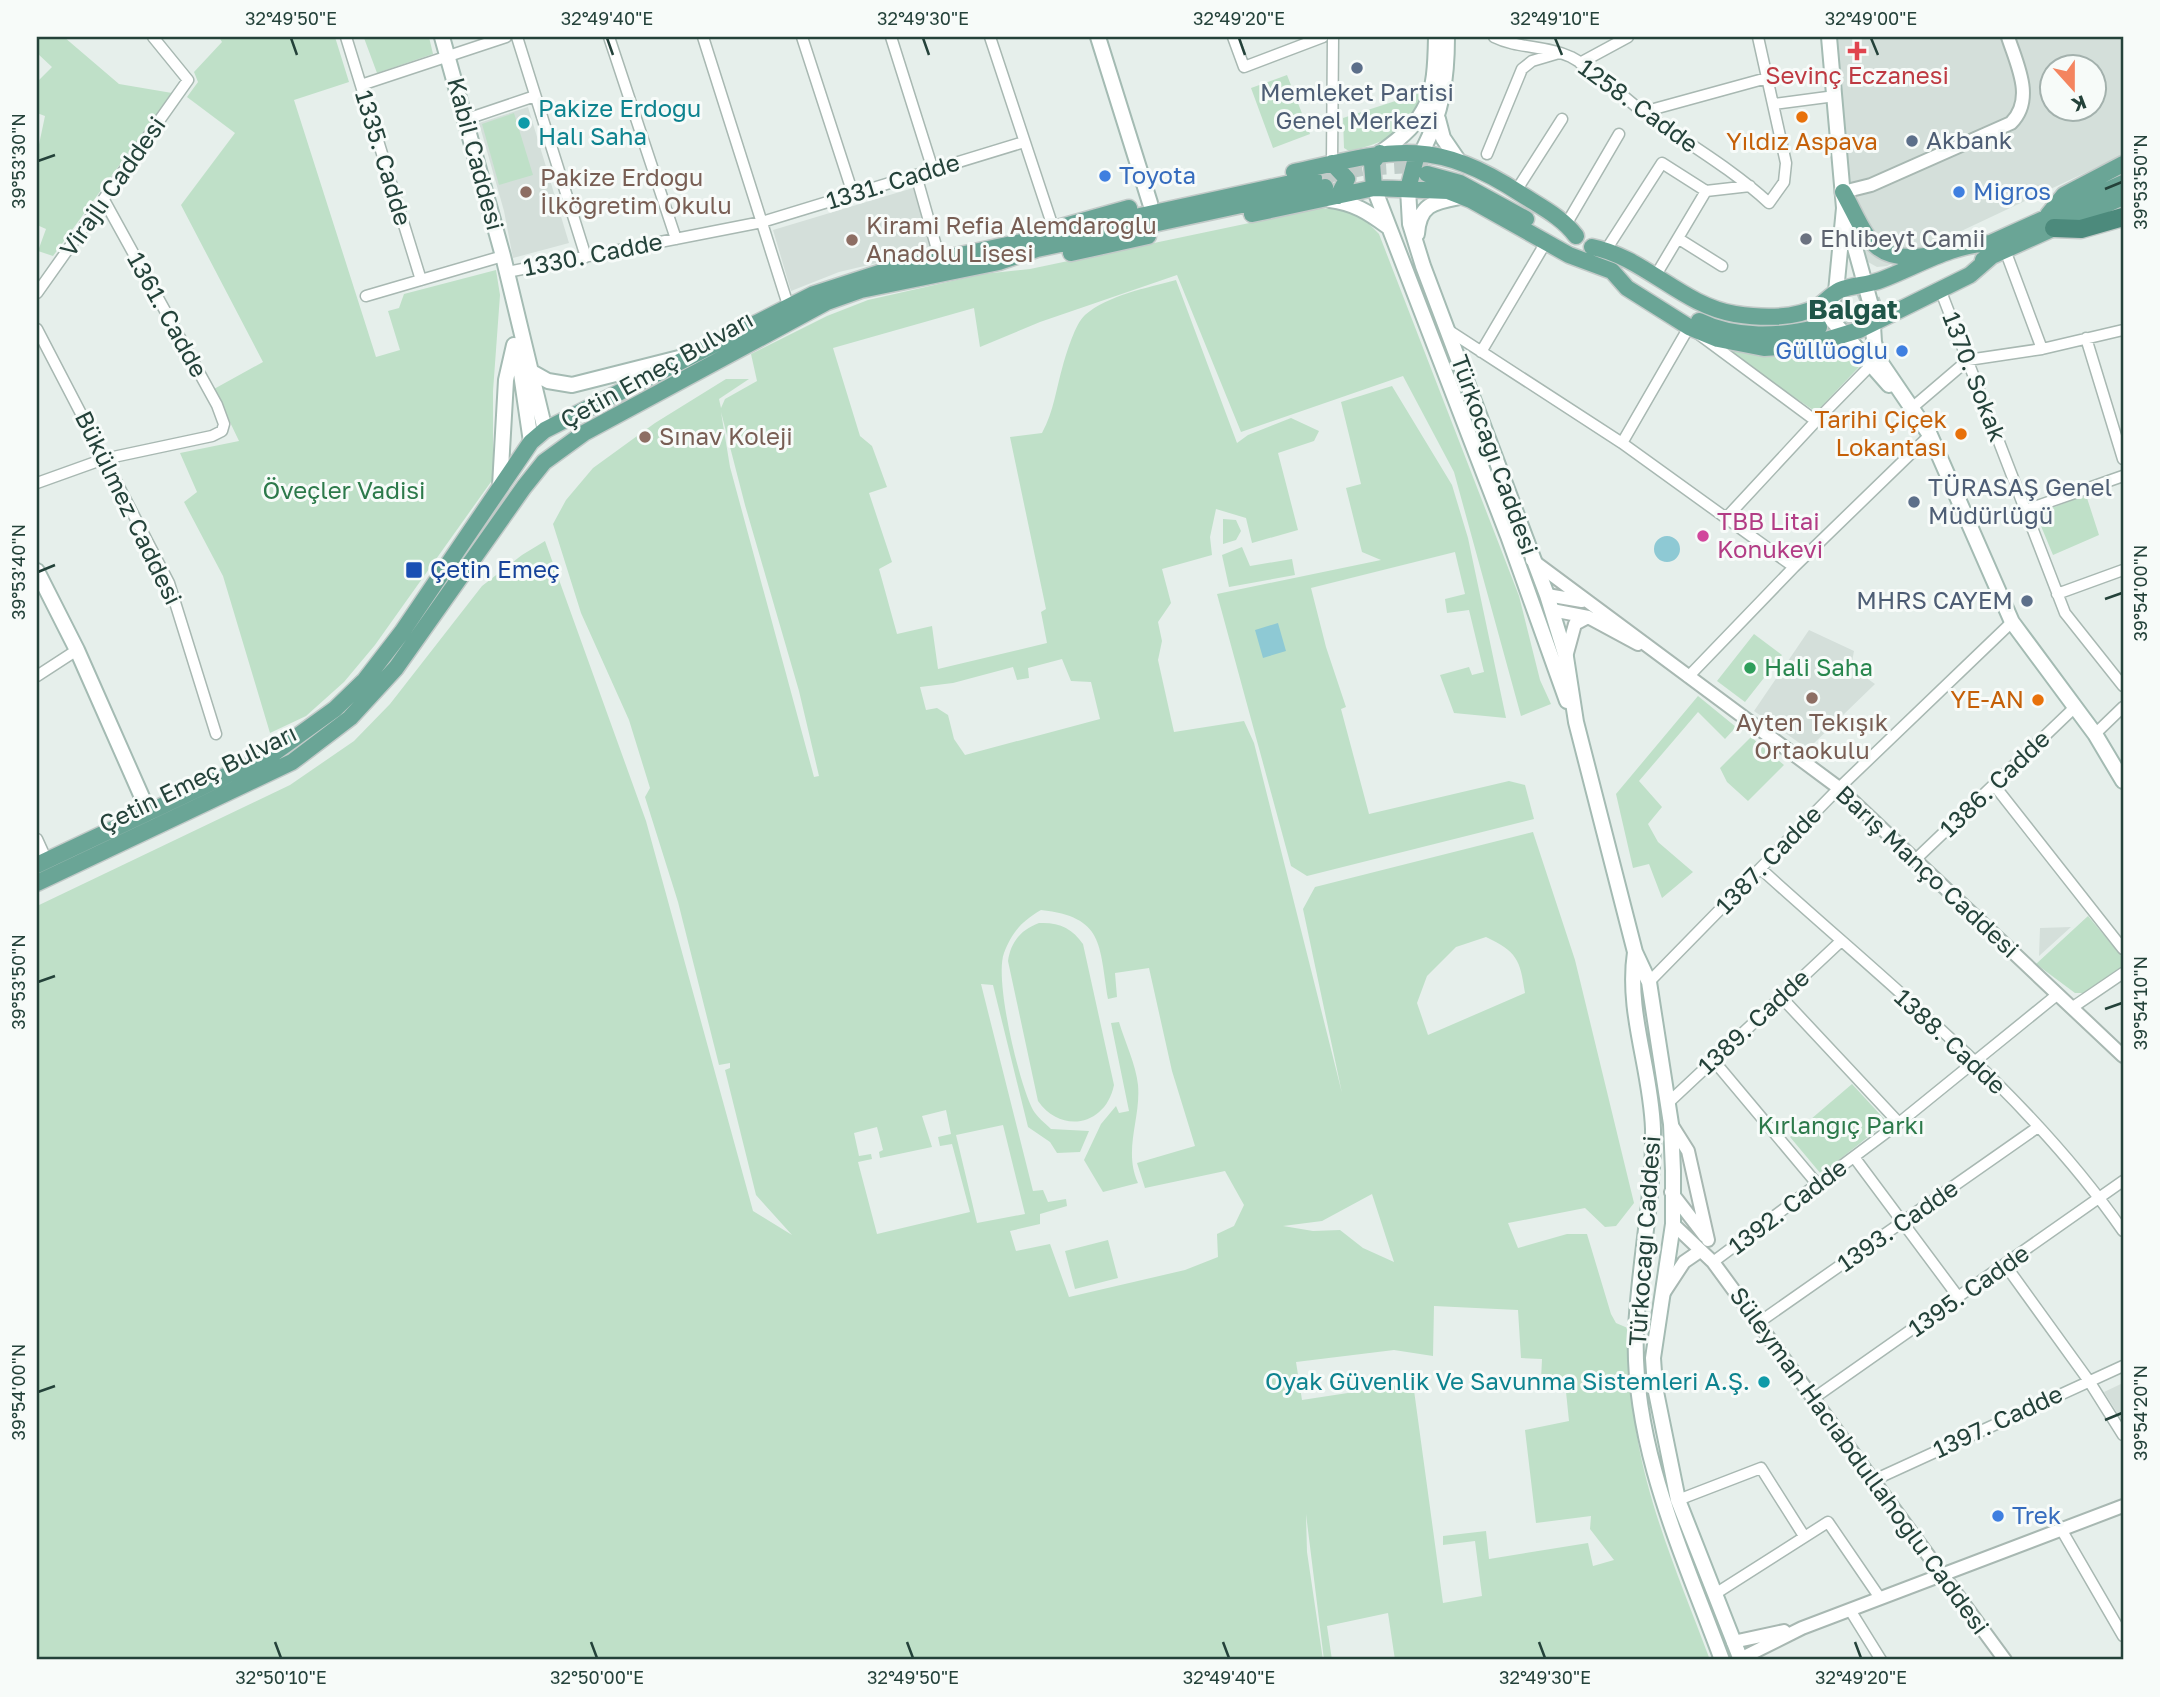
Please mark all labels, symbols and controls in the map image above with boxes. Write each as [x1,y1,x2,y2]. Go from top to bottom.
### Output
text: 32°49'50"E [245,7,337,29]
text: 32°49'40"E [561,7,653,29]
text: 32°49'30"E [877,7,969,29]
text: 32°49'20"E [1193,7,1285,29]
text: 32°49'10"E [1510,7,1600,29]
text: 32°49'00"E [1825,7,1917,29]
marker: Sevinç Eczanesi [1849,43,1865,59]
street label: 1258. Cadde [1573,52,1704,158]
north arrow [2038,52,2108,122]
marker: Memleket Partisi Genel Merkezi [1349,60,1365,76]
place label: Sevinç Eczanesi [1765,60,1949,89]
street label: Kabil Caddesi [442,74,511,233]
place label: Memleket Partisi Genel Merkezi [1260,77,1454,134]
street label: 1335. Cadde [350,86,419,229]
text: K [2069,91,2090,118]
place label: Pakize Erdoğu Halı Saha [538,93,701,150]
marker: Yıldız Aspava [1794,109,1810,125]
street label: Virajlı Caddesi [53,111,171,262]
text: 39°53'30"N [7,113,29,209]
marker: Pakize Erdoğu Halı Saha [516,115,532,131]
place label: Akbank [1926,125,2012,154]
place label: Yıldız Aspava [1726,126,1878,155]
marker: Akbank [1904,133,1920,149]
text: 39°53'50"N [2129,134,2151,230]
street label: 1331. Cadde [822,147,963,215]
place label: Toyota [1119,160,1196,189]
place label: Pakize Erdoğu İlköğretim Okulu [540,162,732,219]
marker: Toyota [1097,168,1113,184]
place label: Migros [1973,176,2051,205]
marker: Pakize Erdoğu İlköğretim Okulu [518,184,534,200]
marker: Migros [1951,184,1967,200]
place label: Kirami Refia Alemdaroğlu Anadolu Lisesi [866,210,1157,267]
place label: Ehlibeyt Camii [1820,223,1985,252]
street label: 1330. Cadde [521,226,665,281]
marker: Ehlibeyt Camii [1798,231,1814,247]
marker: Kirami Refia Alemdaroğlu Anadolu Lisesi [844,232,860,248]
street label: 1361. Cadde [122,247,215,382]
district label: Balgat [1808,292,1898,325]
street label: Çetin Emeç Bulvarı [555,304,758,434]
street label: 1370. Sokak [1937,307,2013,445]
place label: Güllüoğlu [1775,335,1888,364]
marker: Güllüoğlu [1894,343,1910,359]
street label: Türkocağı Caddesi [1446,350,1545,559]
place label: Tarihi Çiçek Lokantası [1814,404,1947,461]
street label: Bükülmez Caddesi [70,406,189,609]
place label: Sınav Koleji [659,421,793,450]
marker: Tarihi Çiçek Lokantası [1953,426,1969,442]
marker: Sınav Koleji [637,429,653,445]
place label: TÜRASAŞ Genel Müdürlüğü [1928,472,2112,529]
park label: Öveçler Vadisi [263,475,425,504]
marker: TÜRASAŞ Genel Müdürlüğü [1906,494,1922,510]
place label: TBB Litai Konukevi [1717,506,1823,563]
text: 39°53'40"N [7,524,29,620]
marker: TBB Litai Konukevi [1695,528,1711,544]
text: 39°54'00"N [2129,545,2151,641]
place label: Çetin Emeç [430,554,560,583]
marker: Çetin Emeç [404,560,424,580]
place label: MHRS CAYEM [1856,585,2013,614]
marker: MHRS CAYEM [2019,593,2035,609]
place label: Hali Saha [1764,652,1873,681]
marker: Hali Saha [1742,660,1758,676]
place label: YE-AN [1951,684,2024,713]
marker: Ayten Tekışık Ortaokulu [1804,690,1820,706]
marker: YE-AN [2030,692,2046,708]
place label: Ayten Tekışık Ortaokulu [1736,707,1888,764]
street label: Çetin Emeç Bulvarı [94,717,301,838]
street label: 1386. Cadde [1933,723,2055,842]
street label: Barış Manço Caddesi [1831,779,2025,963]
street label: 1387. Cadde [1709,799,1827,919]
text: 39°53'50"N [7,934,29,1030]
text: 39°54'10"N [2129,956,2151,1050]
street label: 1389. Cadde [1691,962,1815,1080]
street label: 1388. Cadde [1889,982,2013,1100]
park label: Kırlangıç Parkı [1757,1110,1925,1139]
street label: Türkocağı Caddesi [1622,1135,1665,1347]
street label: 1392. Cadde [1722,1152,1852,1260]
street label: 1393. Cadde [1831,1173,1963,1277]
street label: 1395. Cadde [1902,1238,2034,1342]
street label: Süleyman Hacıabdullahoğlu Caddesi [1724,1281,1996,1639]
text: 39°54'00"N [7,1344,29,1440]
text: 39°54'20"N [2129,1365,2151,1461]
place label: Oyak Güvenlik Ve Savunma Sistemleri A.Ş. [1265,1366,1750,1395]
marker: Oyak Güvenlik Ve Savunma Sistemleri A.Ş. [1756,1374,1772,1390]
street label: 1397. Cadde [1928,1378,2067,1463]
place label: Trek [2012,1500,2061,1529]
marker: Trek [1990,1508,2006,1524]
text: 32°50'10"E [235,1666,327,1688]
text: 32°50'00"E [550,1666,644,1688]
text: 32°49'50"E [867,1666,959,1688]
text: 32°49'40"E [1183,1666,1275,1688]
text: 32°49'30"E [1499,1666,1591,1688]
text: 32°49'20"E [1815,1666,1907,1688]

